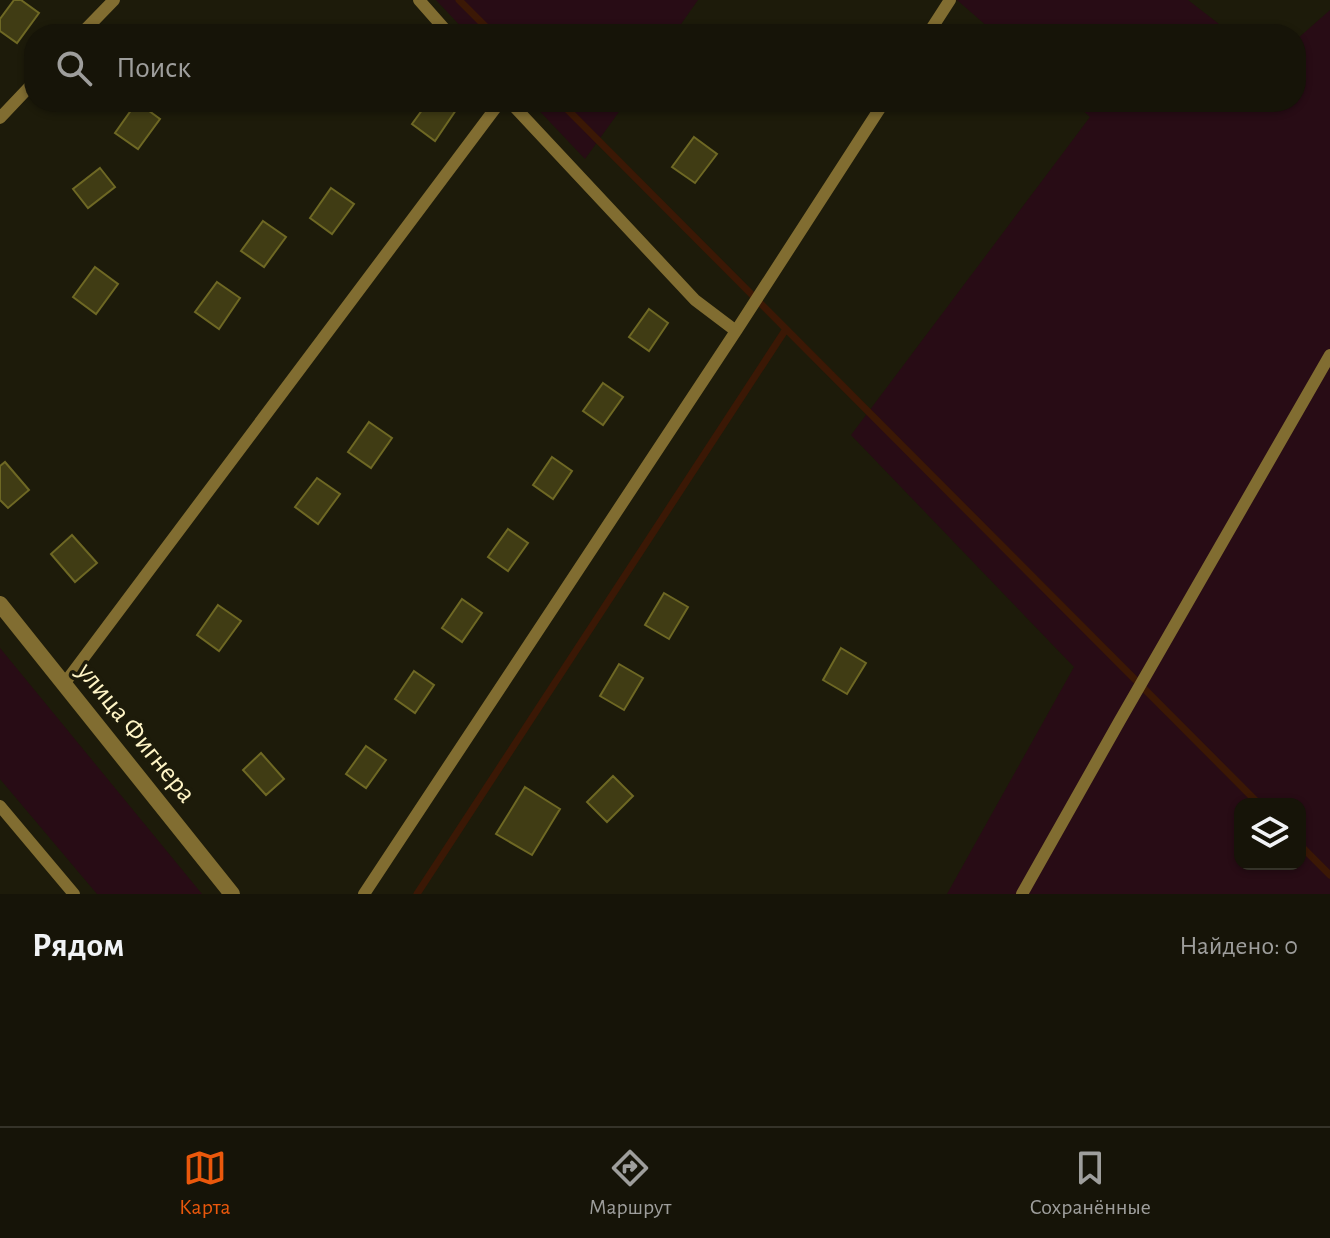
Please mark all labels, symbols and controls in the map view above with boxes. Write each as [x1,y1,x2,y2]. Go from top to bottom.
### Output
search box [24,24,1306,112]
icon: search [52,46,96,90]
text: Поиск [116,53,191,83]
street label: улица Фигнера [71,657,201,808]
map controls [1234,798,1306,870]
button: layers [1234,798,1306,870]
text: Рядом [32,929,124,963]
text: Найдено: 0 [1179,933,1298,959]
tab: Карта [179,1146,231,1220]
tab: Маршрут [589,1146,671,1220]
tab: Сохранённые [1029,1146,1151,1220]

